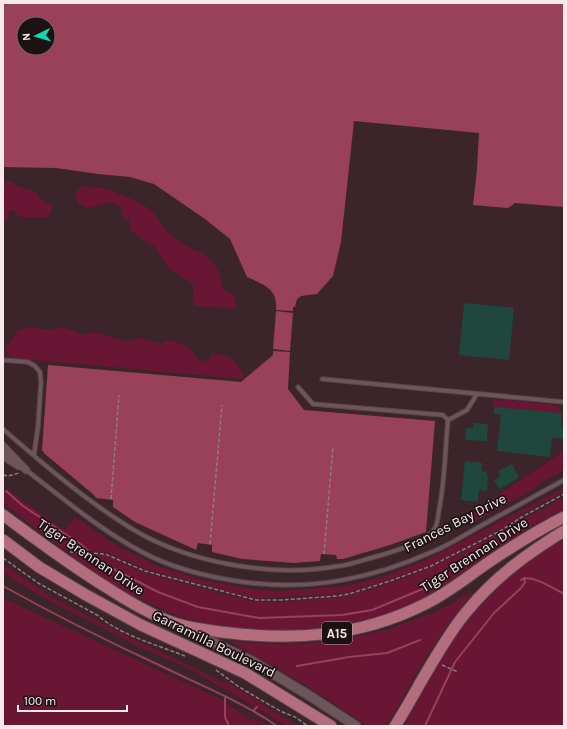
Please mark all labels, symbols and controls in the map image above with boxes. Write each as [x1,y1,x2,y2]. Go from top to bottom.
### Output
north arrow [16,16,56,56]
text: N [20,32,33,41]
street label: Frances Bay Drive [401,490,509,556]
street label: Tiger Brennan Drive [417,514,531,596]
street label: Tiger Brennan Drive [35,515,147,599]
street label: Garramilla Boulevard [150,607,278,681]
road number: A15 [322,622,352,644]
scale bar [18,687,127,713]
text: 100 m [24,694,56,708]

